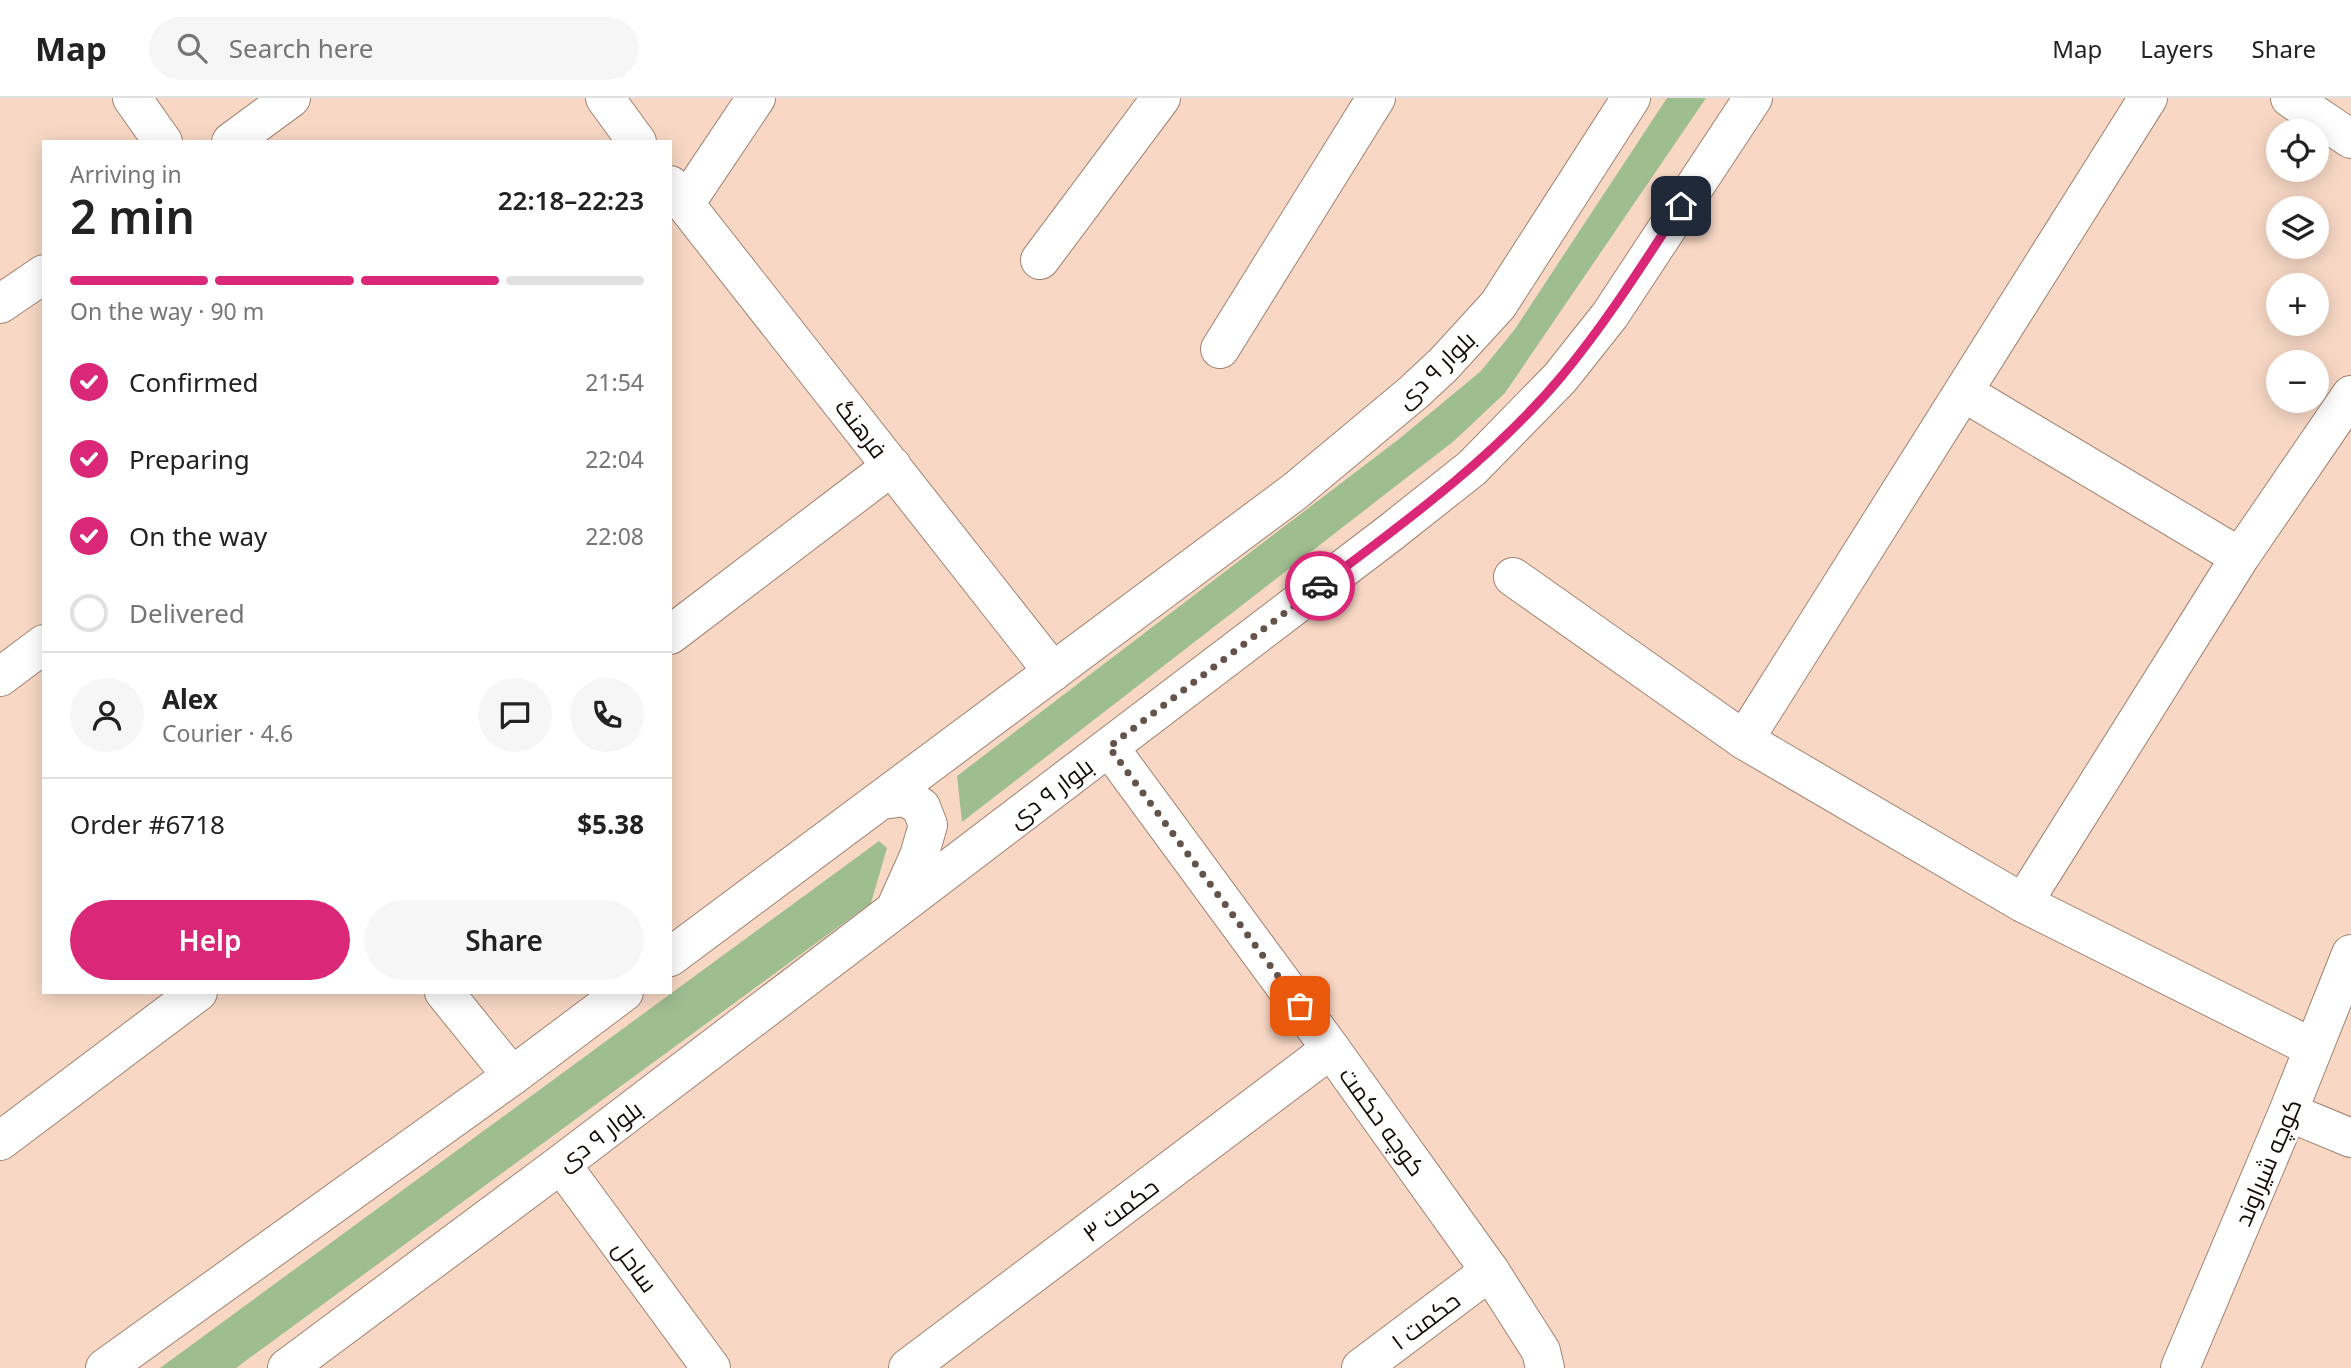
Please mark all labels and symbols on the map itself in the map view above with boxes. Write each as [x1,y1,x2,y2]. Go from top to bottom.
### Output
pin [1651,176,1711,236]
street label: بلوار ۹ دی [1388,323,1482,415]
street label: فرهنگ [828,391,896,465]
courier [1285,551,1355,621]
street label: بلوار ۹ دی [1001,749,1099,835]
pin [1270,976,1330,1036]
street label: کوچه حکمت [1331,1060,1434,1183]
street label: بلوار ۹ دی [550,1092,648,1178]
street label: کوچه شیراوند [2225,1093,2310,1231]
street label: حکمت ۳ [1075,1170,1165,1248]
street label: ساحل [606,1233,666,1299]
street label: حکمت ۱ [1384,1283,1466,1357]

